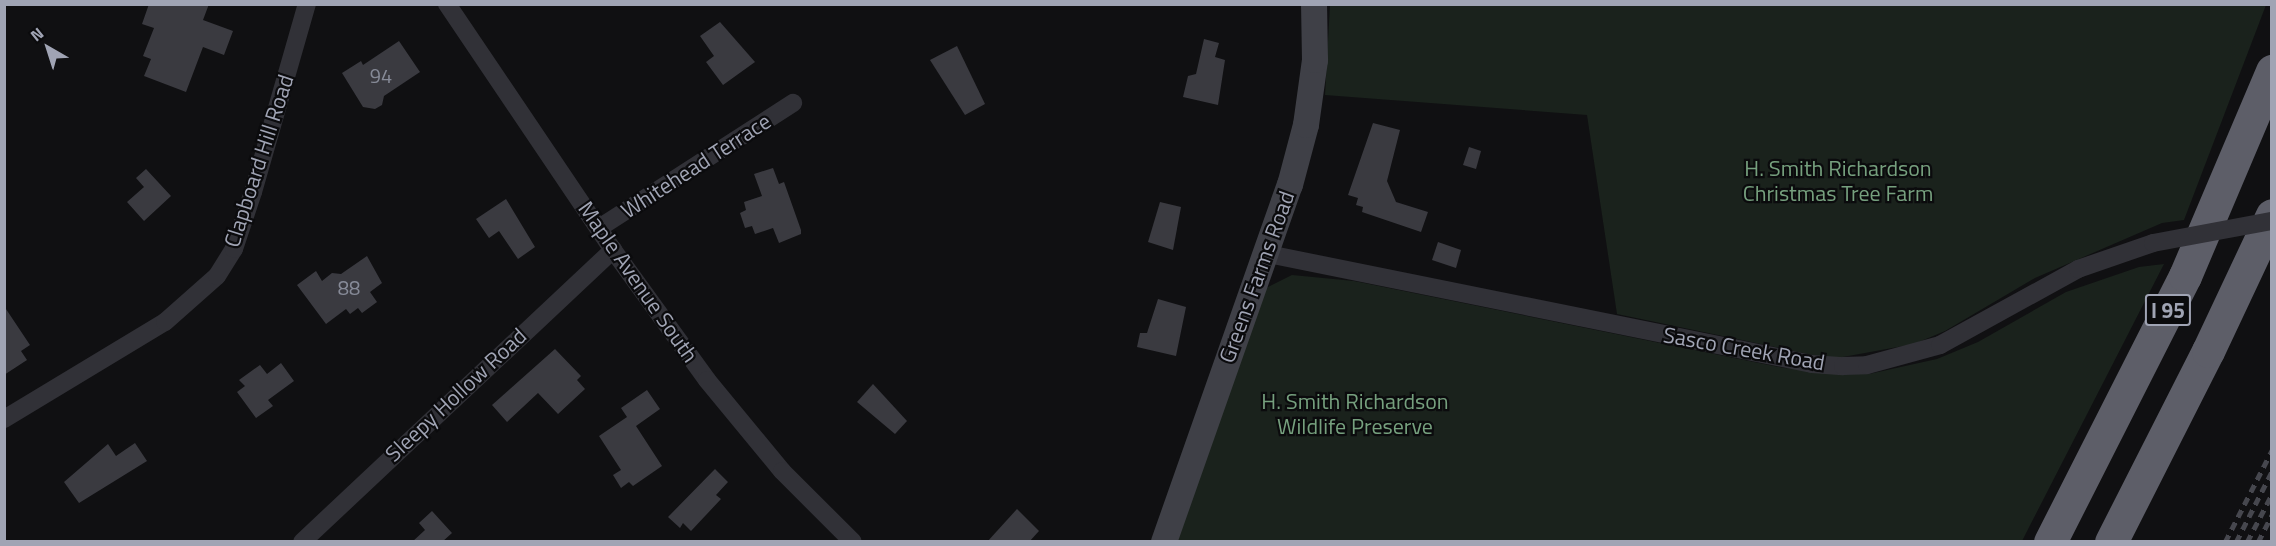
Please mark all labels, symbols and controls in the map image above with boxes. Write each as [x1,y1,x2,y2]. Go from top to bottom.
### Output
north arrow [18,18,78,78]
text: N [25,21,49,47]
house number: 94 [370,63,392,87]
street label: Clapboard Hill Road [219,71,299,251]
street label: Whitehead Terrace [616,108,776,224]
park label: H. Smith Richardson Christmas Tree Farm [1743,155,1933,206]
street label: Greens Farms Road [1214,188,1300,366]
street label: Maple Avenue South [573,196,703,368]
house number: 88 [338,275,360,299]
road number: I 95 [2144,292,2192,328]
street label: Sasco Creek Road [1661,322,1827,376]
street label: Sleepy Hollow Road [380,323,532,467]
park label: H. Smith Richardson Wildlife Preserve [1261,388,1449,440]

